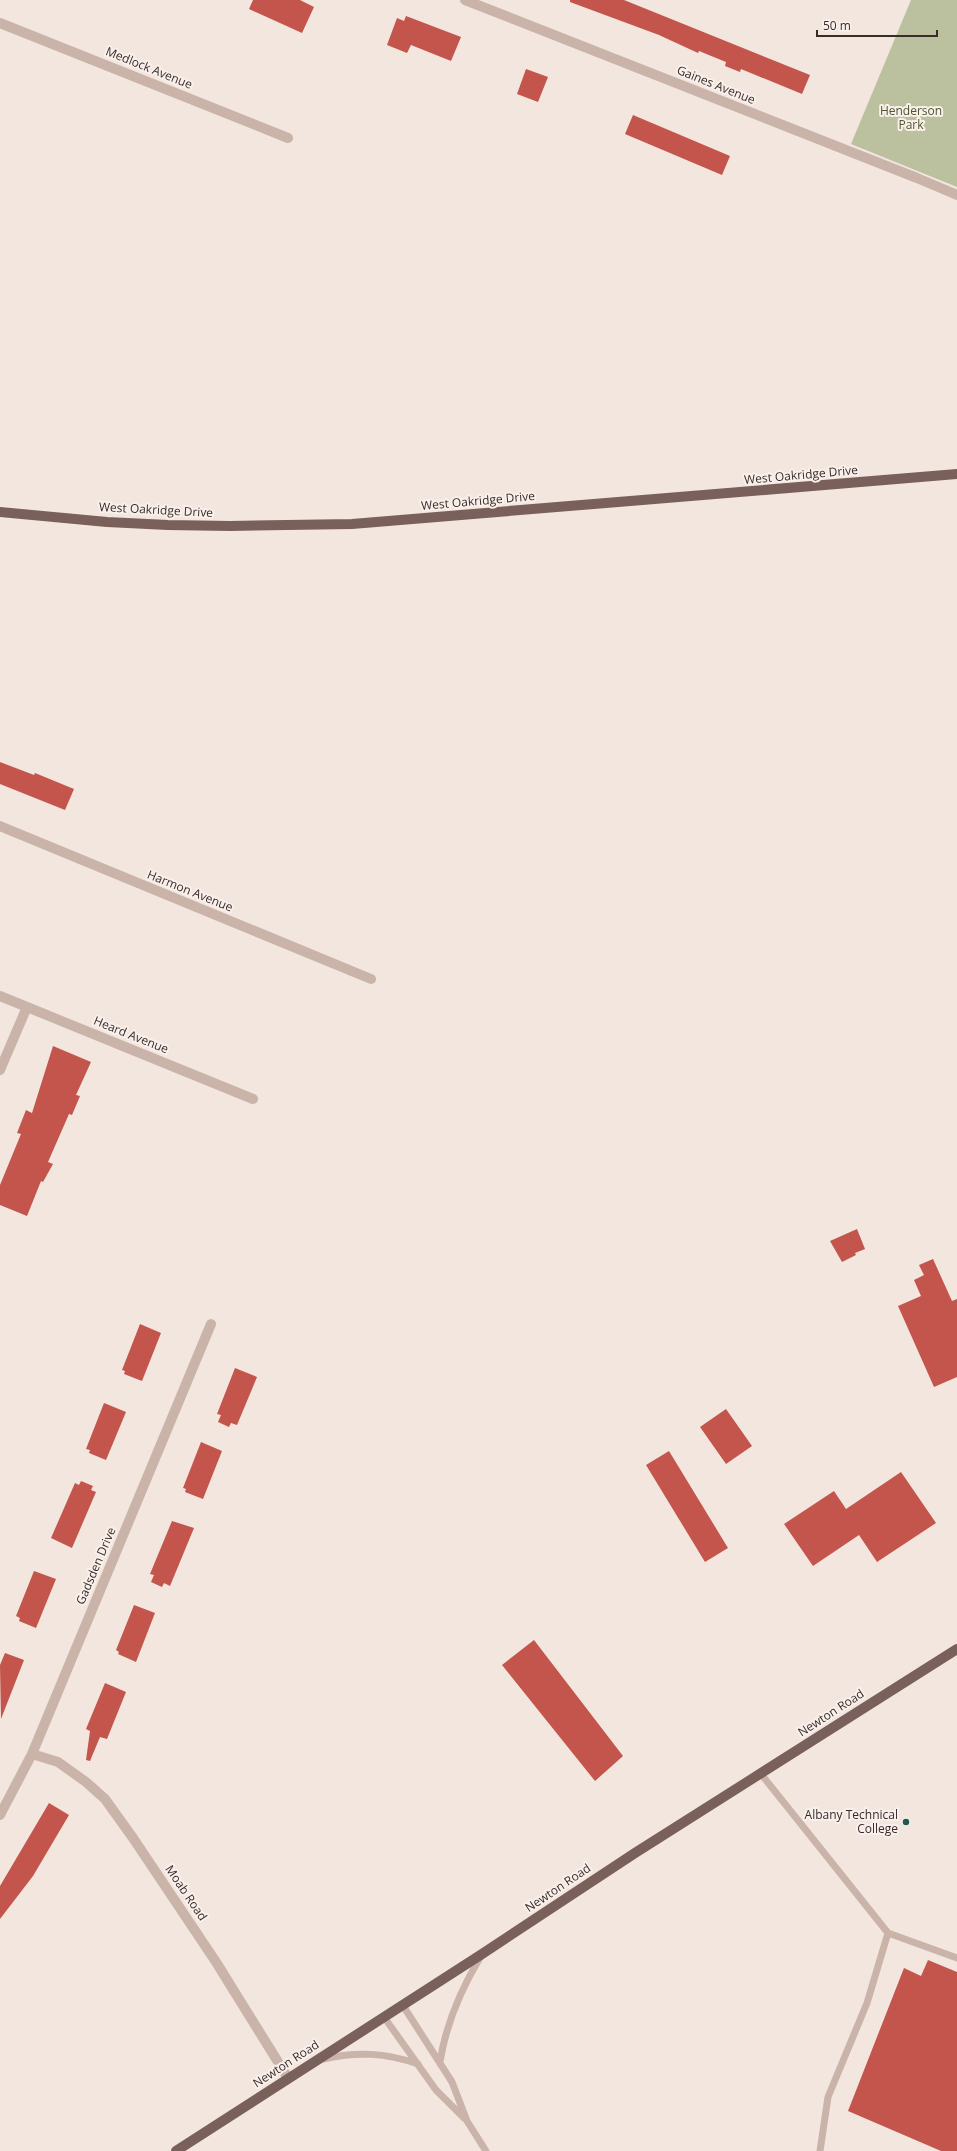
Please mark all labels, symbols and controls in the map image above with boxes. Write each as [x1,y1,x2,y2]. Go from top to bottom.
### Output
scale bar [817,12,937,38]
text: 50 m [823,17,851,34]
street label: Medlock Avenue [103,42,195,93]
street label: Gaines Avenue [674,61,758,108]
park label: Henderson Park [880,102,942,133]
street label: West Oakridge Drive [743,461,859,488]
street label: West Oakridge Drive [420,487,536,514]
street label: West Oakridge Drive [99,498,214,521]
street label: Harmon Avenue [145,866,236,916]
street label: Heard Avenue [91,1012,171,1057]
street label: Gadsden Drive [72,1524,120,1607]
street label: Newton Road [794,1685,867,1740]
place label: Albany Technical College [805,1806,898,1837]
marker: Albany Technical College [901,1817,911,1827]
street label: Newton Road [522,1859,594,1916]
street label: Moab Road [162,1862,211,1924]
street label: Newton Road [249,2036,322,2091]

